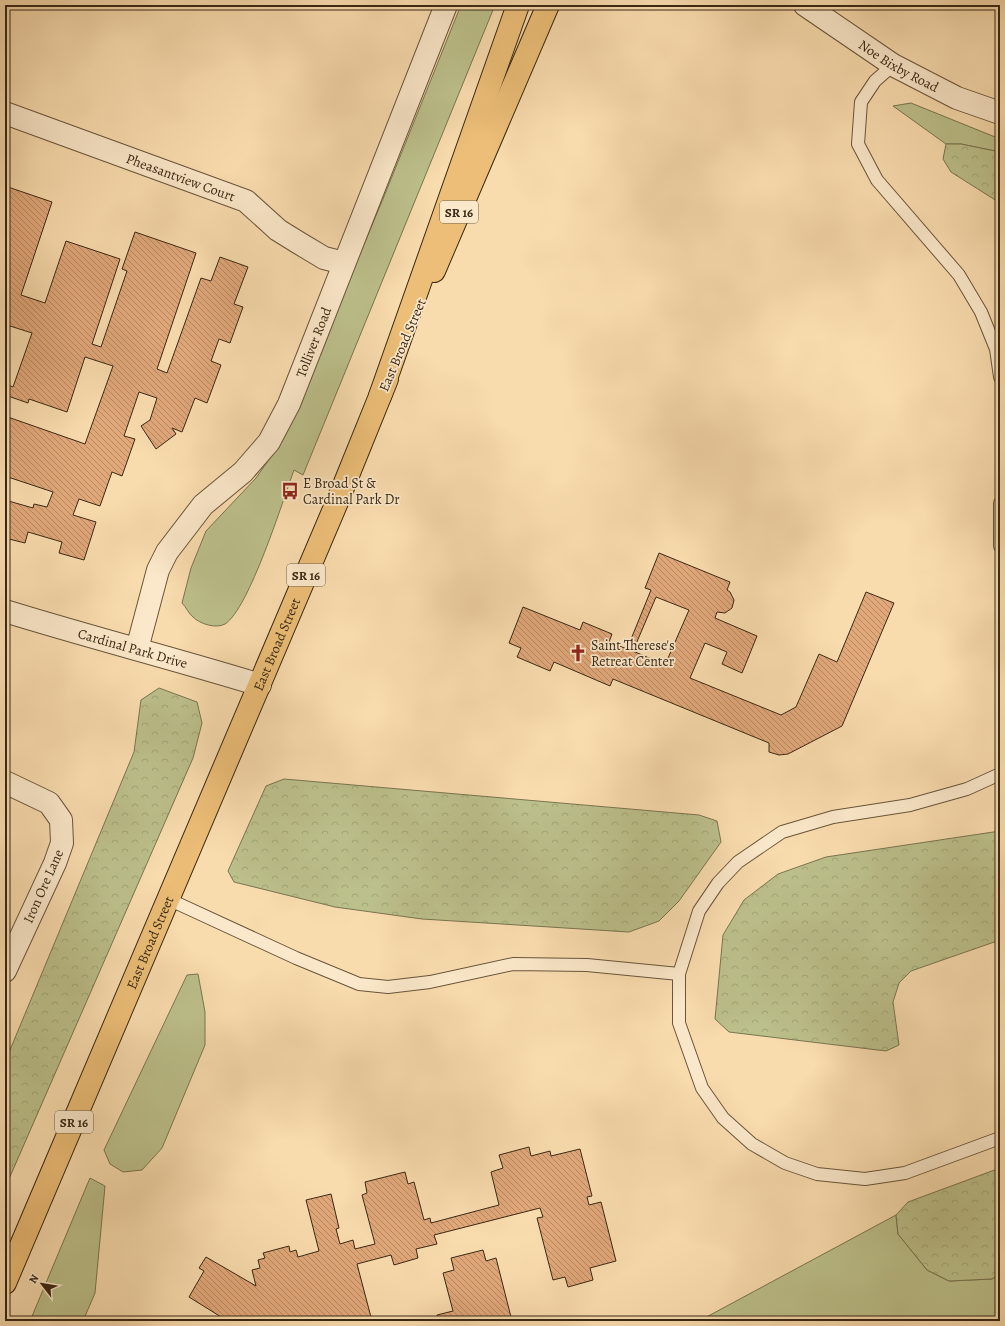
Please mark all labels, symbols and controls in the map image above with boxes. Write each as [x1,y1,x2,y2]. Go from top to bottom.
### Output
street label: Noe Bixby Road [855,35,942,97]
street label: Pheasantview Court [123,149,238,206]
road number: SR 16 [440,201,478,223]
street label: East Broad Street [374,295,431,395]
street label: Tolliver Road [291,304,336,380]
place label: E Broad St & Cardinal Park Dr [303,474,400,509]
bus stop icon: E Broad St & Cardinal Park Dr [280,481,300,501]
road number: SR 16 [287,564,325,586]
street label: East Broad Street [249,595,305,694]
street label: Cardinal Park Drive [76,624,190,673]
place label: Saint Therese's Retreat Center [591,636,675,671]
church icon: Saint Therese's Retreat Center [568,643,588,663]
street label: Iron Ore Lane [19,846,68,926]
street label: East Broad Street [122,893,179,992]
road number: SR 16 [55,1111,93,1133]
north arrow [22,1264,62,1304]
text: N [25,1272,42,1286]

